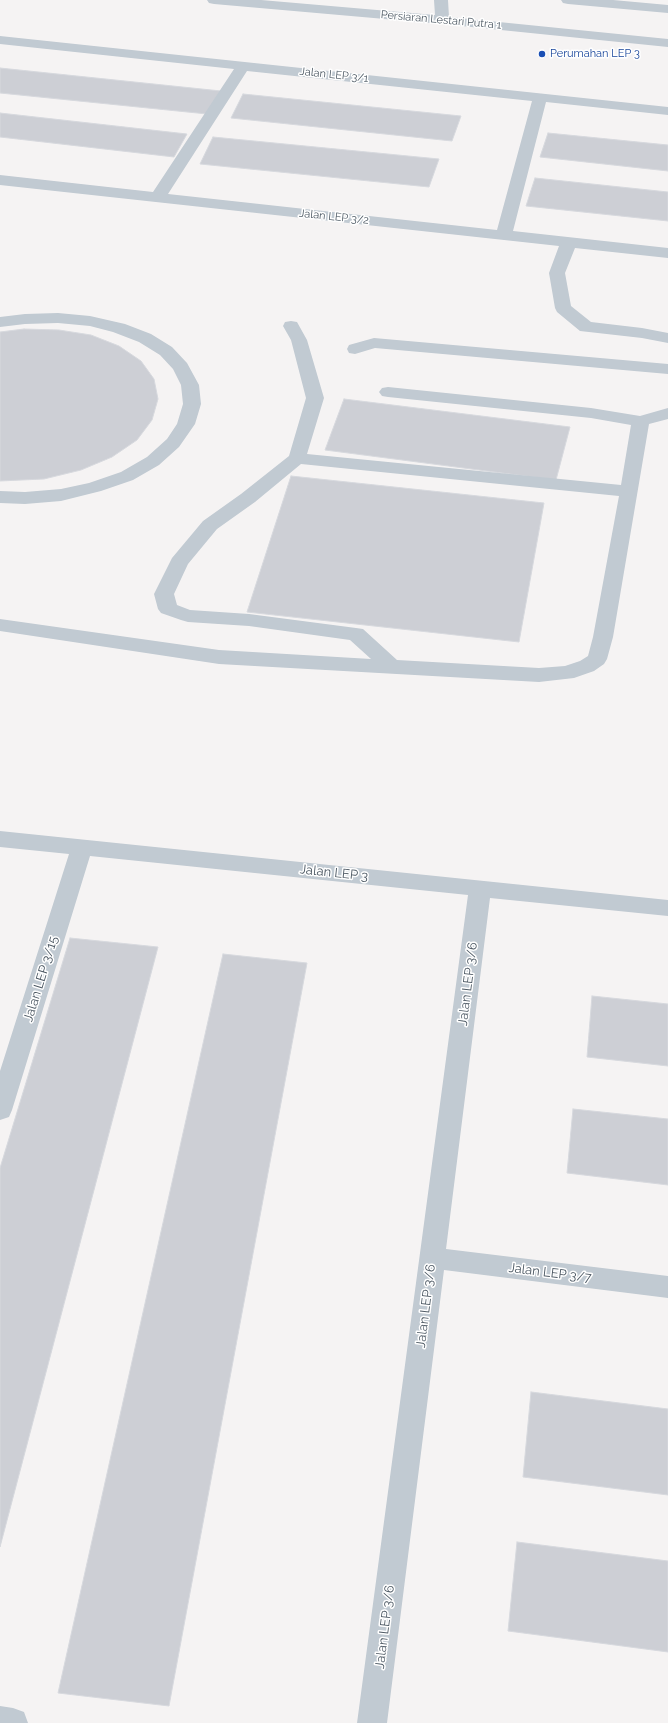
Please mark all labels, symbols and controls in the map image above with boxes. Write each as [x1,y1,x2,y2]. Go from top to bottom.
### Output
street label: Persiaran Lestari Putra 1 [380,8,502,32]
place label: Perumahan LEP 3 [550,47,640,61]
marker: Perumahan LEP 3 [537,49,547,59]
street label: Jalan LEP 3/1 [299,65,369,85]
street label: Jalan LEP 3/2 [298,207,370,227]
street label: Jalan LEP 3 [299,862,369,884]
street label: Jalan LEP 3/15 [21,934,61,1024]
street label: Jalan LEP 3/6 [455,941,481,1027]
street label: Jalan LEP 3/7 [508,1260,592,1286]
street label: Jalan LEP 3/6 [413,1263,439,1349]
street label: Jalan LEP 3/6 [372,1584,398,1670]

